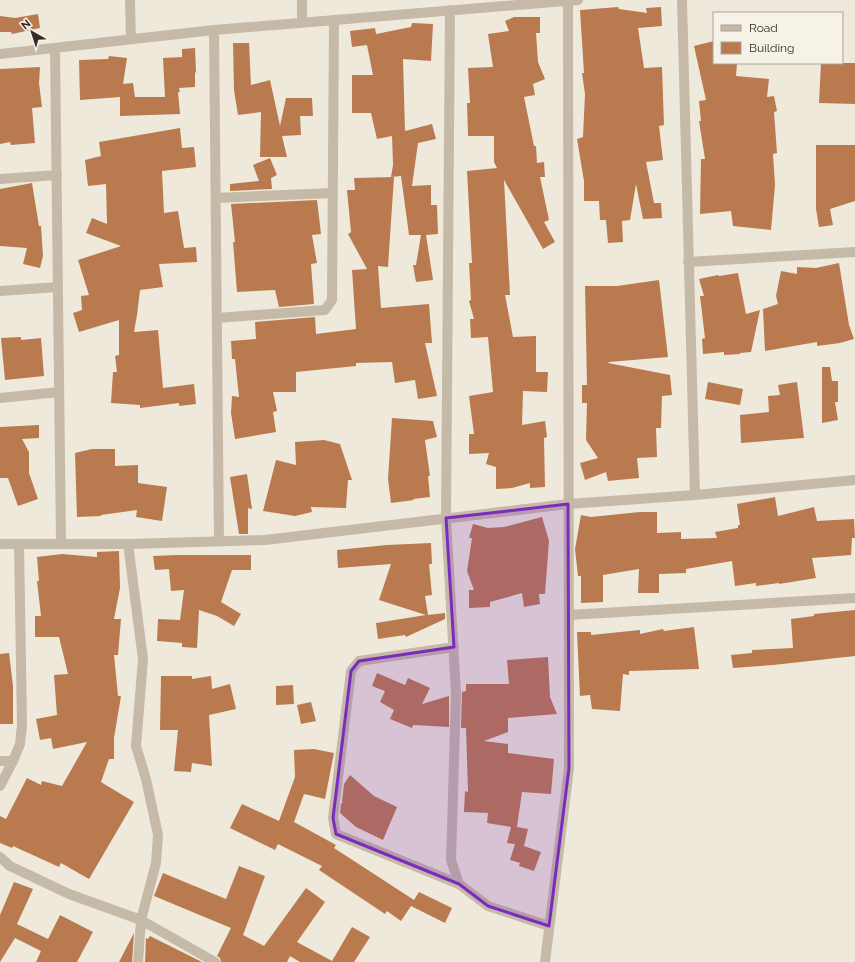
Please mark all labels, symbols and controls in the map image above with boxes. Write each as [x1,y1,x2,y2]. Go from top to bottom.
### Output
north arrow [12,12,52,52]
legend [713,12,843,64]
text: N [19,17,33,32]
text: Road [749,21,778,35]
text: Building [749,41,795,55]

